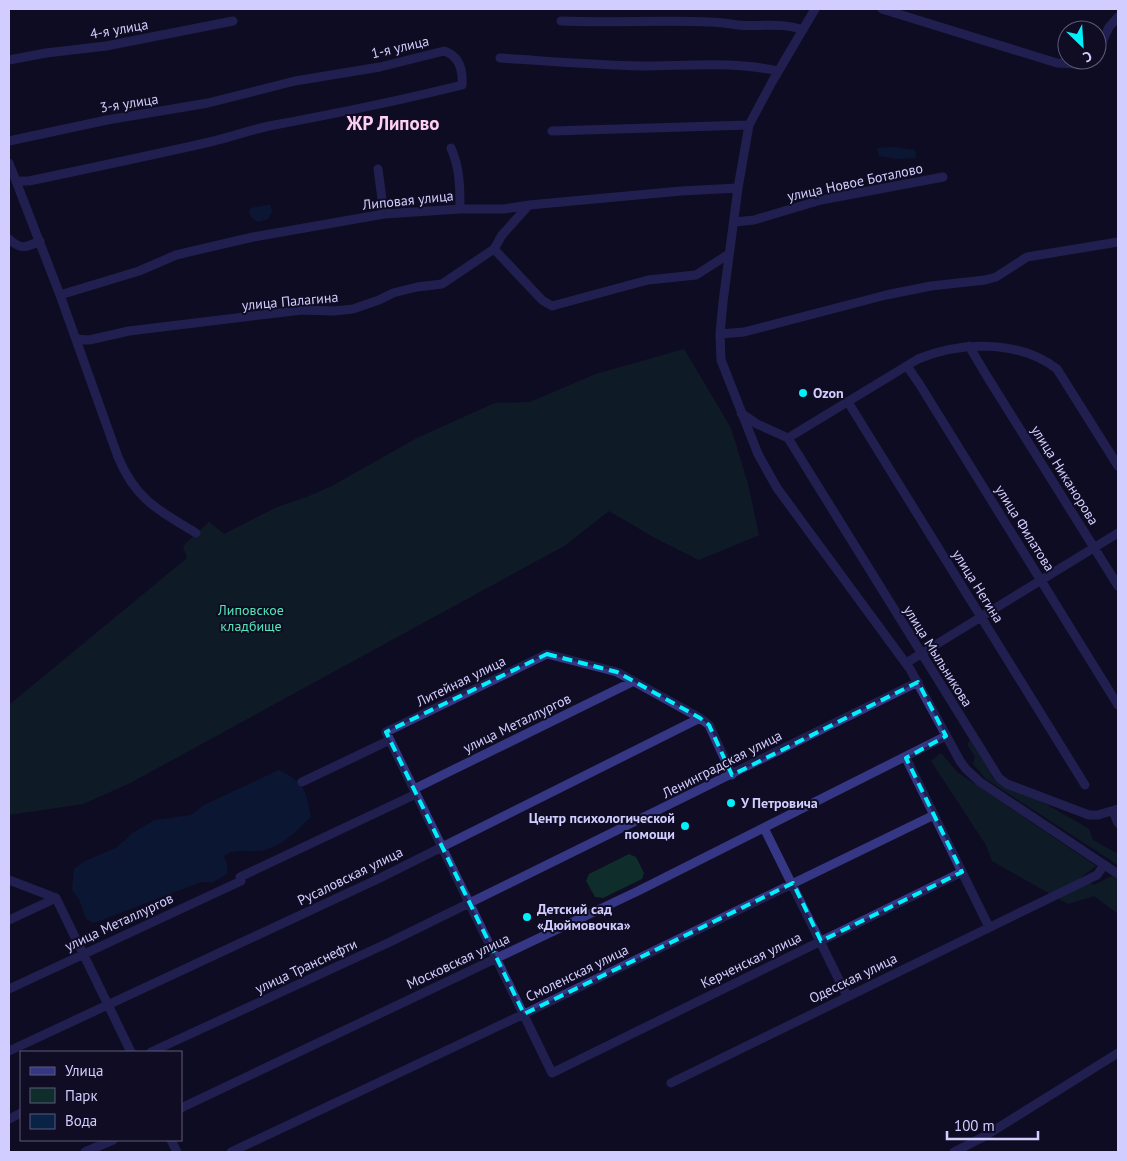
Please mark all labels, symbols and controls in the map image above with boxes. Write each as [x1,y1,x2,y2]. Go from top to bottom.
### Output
street label: 4-я улица [89,15,150,43]
north arrow [1057,20,1107,70]
street label: 1-я улица [369,32,431,62]
text: С [1080,47,1095,67]
street label: 3-я улица [99,90,159,116]
district label: ЖР Липово [346,111,439,135]
street label: улица Новое Боталово [786,159,924,205]
street label: Липовая улица [361,186,454,214]
street label: улица Палагина [241,288,339,314]
place label: Ozon [813,384,844,402]
marker: Ozon [797,387,809,399]
street label: улица Никанорова [1027,422,1103,528]
street label: улица Филатова [991,481,1059,575]
street label: улица Негина [948,546,1008,626]
park label: Липовское кладбище [217,601,284,635]
street label: улица Мыльникова [900,602,976,710]
street label: Литейная улица [413,652,509,711]
street label: улица Металлургов [460,689,574,757]
street label: Ленинградская улица [658,726,785,802]
place label: У Петровича [740,794,818,812]
marker: У Петровича [725,797,737,809]
place label: Центр психологической помощи [529,809,675,843]
marker: Центр психологической помощи [679,820,691,832]
street label: Русаловская улица [294,843,406,909]
street label: улица Металлургов [62,889,176,955]
place label: Детский сад «Дюймовочка» [537,900,631,934]
marker: Детский сад «Дюймовочка» [521,911,533,923]
street label: Керченская улица [698,928,804,992]
street label: Московская улица [403,929,513,993]
street label: улица Транснефти [252,934,360,998]
street label: Смоленская улица [523,940,631,1006]
street label: Одесская улица [806,949,900,1007]
legend [20,1051,182,1141]
text: Улица [65,1061,103,1080]
text: Парк [65,1086,98,1105]
scale bar [947,1108,1038,1140]
text: Вода [65,1111,97,1130]
text: 100 m [954,1116,995,1135]

